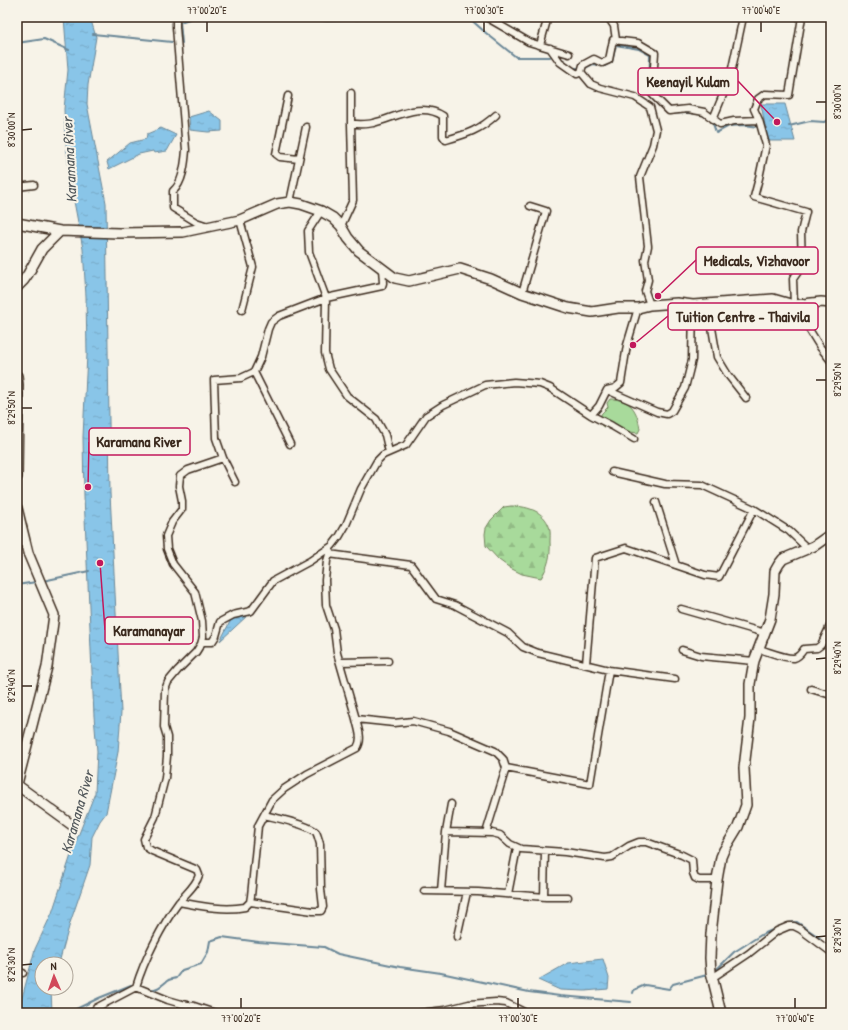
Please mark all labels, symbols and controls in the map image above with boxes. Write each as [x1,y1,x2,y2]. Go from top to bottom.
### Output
text: 77°00'20"E [187,4,227,17]
text: 77°00'30"E [464,4,504,17]
text: 77°00'40"E [742,4,781,17]
callout: Keenayil Kulam [638,68,738,95]
text: Keenayil Kulam [646,71,730,93]
text: 8°30'00"N [831,85,844,119]
text: 8°30'00"N [5,113,18,147]
water label: Karamana River [56,115,82,203]
callout: Medicals, Vizhavoor [696,247,818,274]
text: Medicals, Vizhavoor [704,250,810,271]
callout: Tuition Centre - Thaivila [668,303,818,330]
text: Tuition Centre - Thaivila [675,306,810,327]
text: 8°29'50"N [831,363,844,397]
text: 8°29'50"N [5,391,18,425]
callout: Karamana River [89,428,190,455]
text: Karamana River [96,431,182,452]
callout: Karamanayar [105,617,193,644]
text: Karamanayar [113,620,185,642]
text: 8°29'40"N [831,641,844,675]
text: 8°29'40"N [5,669,18,703]
water label: Karamana River [55,766,99,856]
text: 8°29'30"N [831,919,844,953]
text: 8°29'30"N [5,948,18,982]
north arrow [34,956,74,996]
text: N [50,959,57,973]
text: 77°00'20"E [221,1012,261,1025]
text: 77°00'30"E [498,1012,538,1025]
text: 77°00'40"E [776,1012,815,1025]

